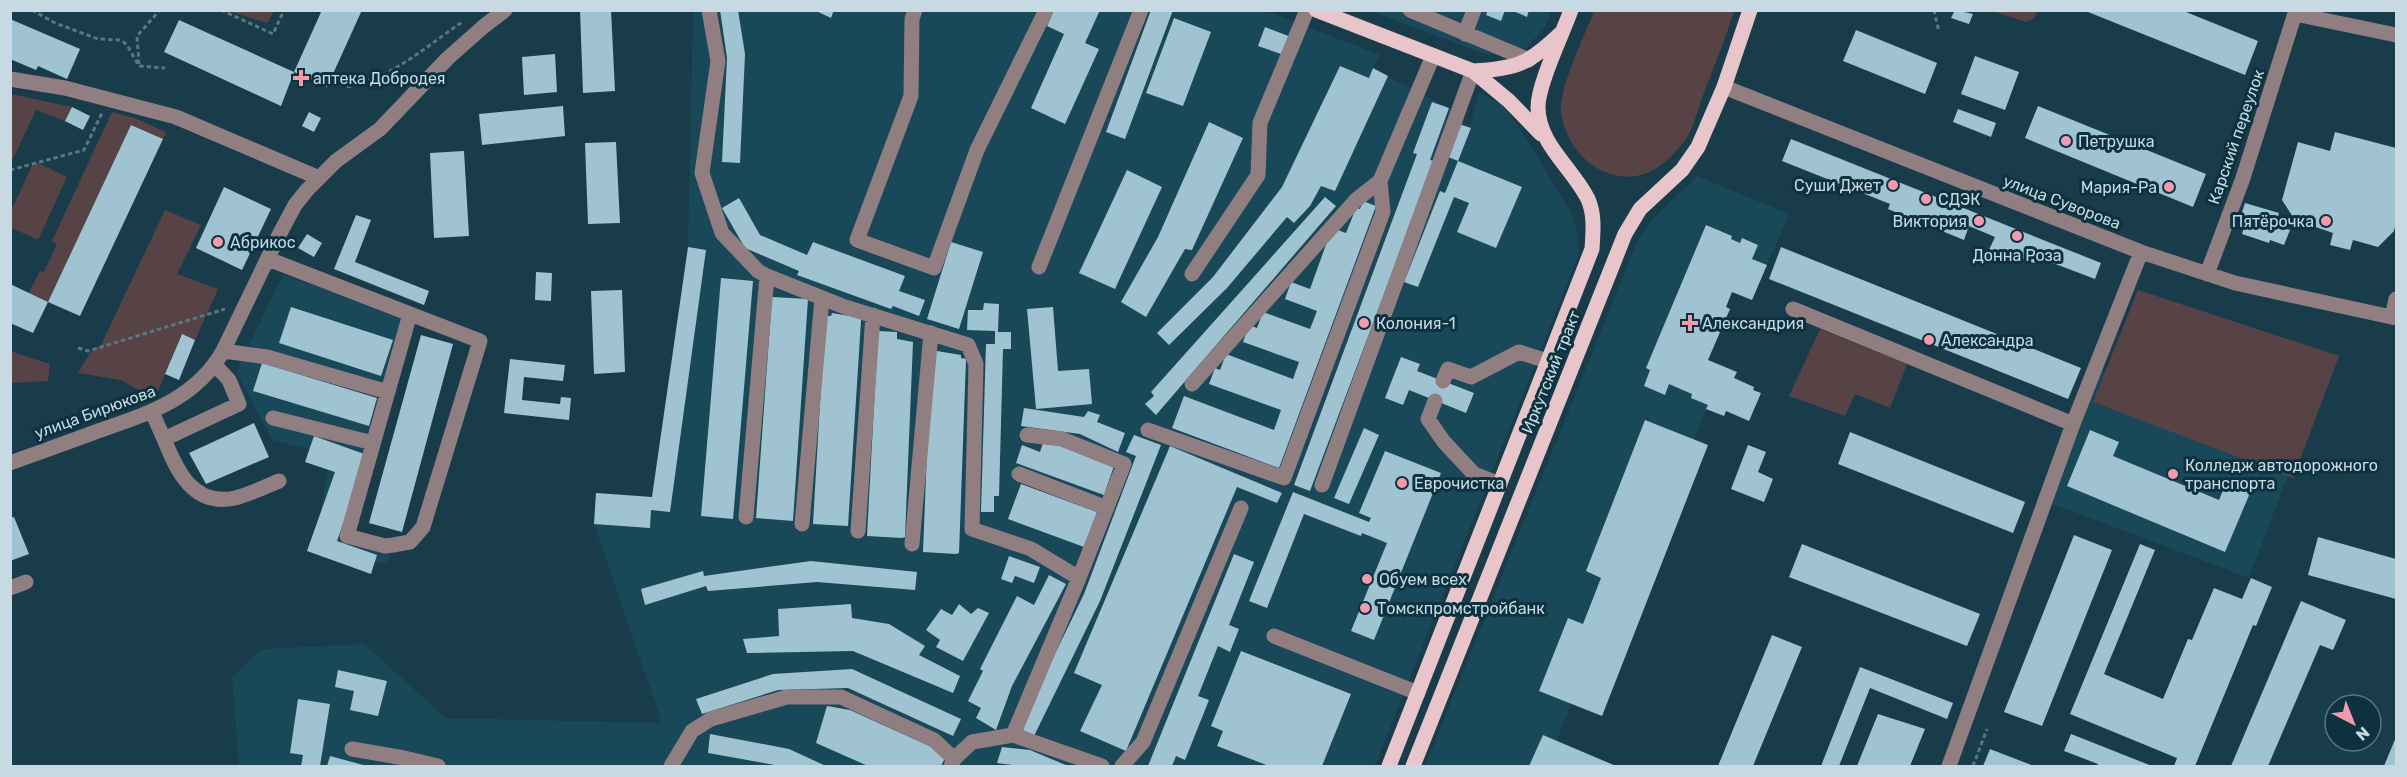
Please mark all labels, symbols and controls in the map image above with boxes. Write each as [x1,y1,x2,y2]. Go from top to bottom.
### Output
street label: Карский переулок [2204,67,2268,207]
place label: аптека Добродея [313,69,446,88]
marker: аптека Добродея [294,71,308,85]
place label: Петрушка [2078,132,2155,151]
marker: Петрушка [2059,134,2073,148]
street label: улица Суворова [2001,171,2123,233]
place label: Суши Джет [1794,176,1881,195]
marker: Суши Джет [1886,178,1900,192]
place label: Мария-Ра [2081,178,2157,197]
marker: Мария-Ра [2162,180,2176,194]
place label: СДЭК [1938,190,1980,209]
marker: СДЭК [1919,192,1933,206]
place label: Виктория [1893,212,1967,231]
place label: Пятёрочка [2232,212,2314,231]
marker: Виктория [1972,214,1986,228]
marker: Пятёрочка [2319,214,2333,228]
marker: Донна Роза [2010,229,2024,243]
place label: Абрикос [230,233,296,252]
marker: Абрикос [211,235,225,249]
place label: Донна Роза [1972,246,2062,265]
street label: Иркутский тракт [1518,308,1584,436]
place label: Колония-1 [1376,314,1455,333]
place label: Александрия [1702,314,1804,333]
marker: Колония-1 [1357,316,1371,330]
marker: Александрия [1683,316,1697,330]
place label: Александра [1941,331,2034,350]
marker: Александра [1922,333,1936,347]
street label: улица Бирюкова [32,381,158,443]
place label: Колледж автодорожного транспорта [2185,456,2378,493]
marker: Колледж автодорожного транспорта [2166,467,2180,481]
place label: Еврочистка [1414,474,1504,493]
marker: Еврочистка [1395,476,1409,490]
place label: Обуем всех [1379,570,1467,589]
marker: Обуем всех [1360,572,1374,586]
place label: Томскпромстройбанк [1377,599,1545,618]
marker: Томскпромстройбанк [1358,601,1372,615]
north arrow [2323,693,2383,753]
text: N [2352,723,2373,745]

